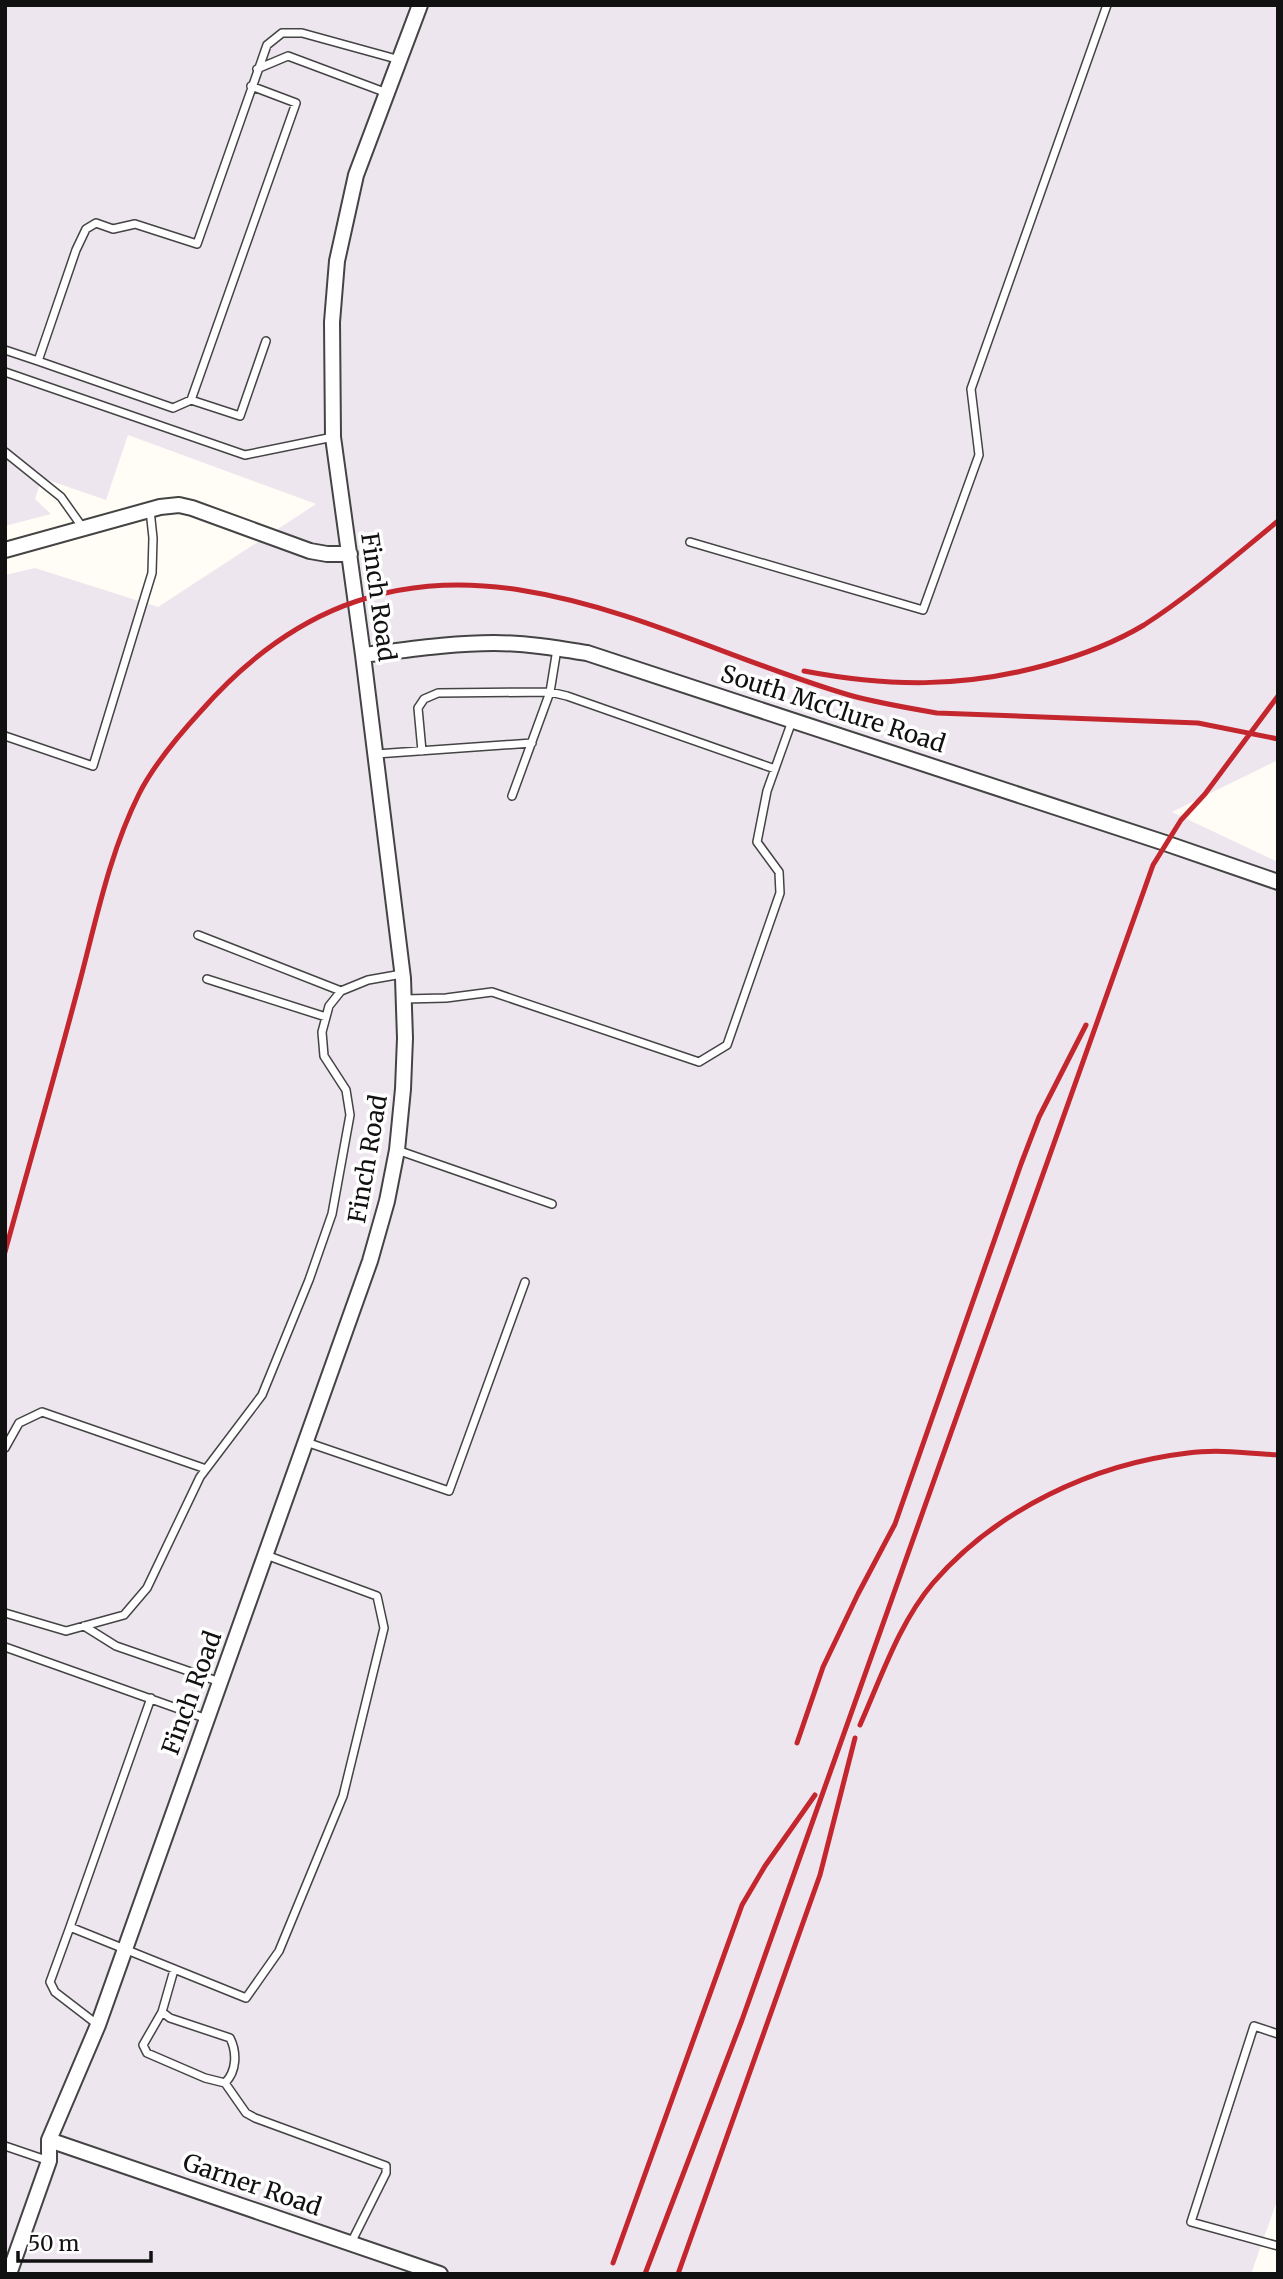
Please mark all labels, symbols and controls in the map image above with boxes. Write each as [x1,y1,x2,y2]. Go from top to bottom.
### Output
street label: Finch Road [354,531,403,663]
street label: South McClure Road [717,658,949,759]
street label: Finch Road [341,1092,394,1225]
street label: Finch Road [155,1627,228,1759]
street label: Garner Road [179,2146,325,2223]
scale bar [18,2220,150,2264]
text: 50 m [28,2230,79,2257]

